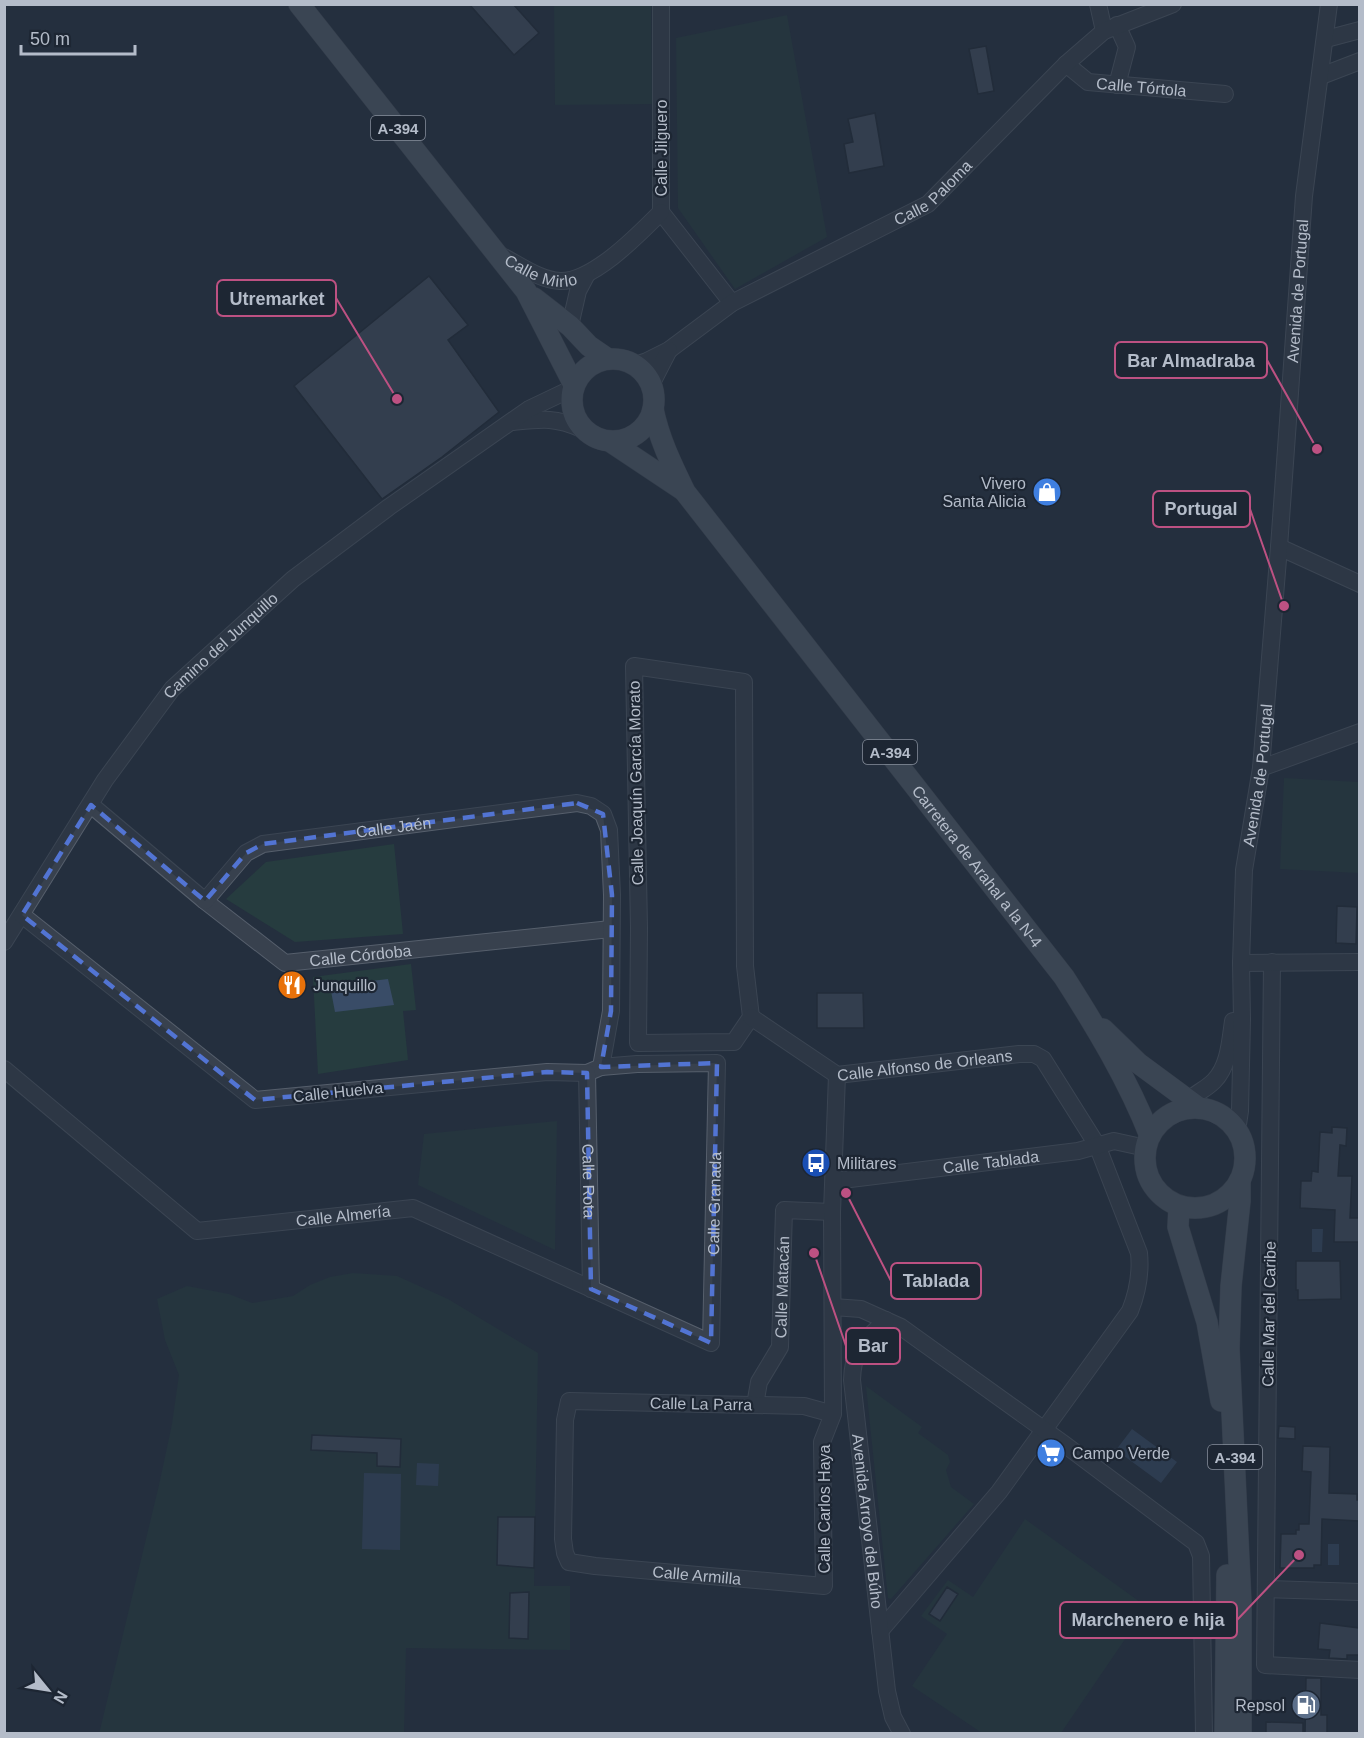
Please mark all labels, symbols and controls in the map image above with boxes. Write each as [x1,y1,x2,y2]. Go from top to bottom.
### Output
scale bar [21,18,135,56]
text: 50 m [30,29,70,49]
street label: Calle Tórtola [1096,74,1187,99]
street label: Calle Jilguero [653,99,670,196]
road number: A-394 [371,116,425,140]
street label: Calle Paloma [891,157,975,228]
street label: Avenida de Portugal [1284,219,1311,363]
street label: Calle Mirlo [502,251,579,290]
callout: Utremarket [217,280,336,316]
text: Utremarket [229,289,325,309]
callout: Bar Almadraba [1115,342,1267,378]
text: Bar Almadraba [1127,351,1256,371]
place label: Vivero Santa Alicia [942,475,1026,510]
shop icon: Vivero Santa Alicia [1031,476,1063,508]
callout: Portugal [1153,491,1250,527]
text: Portugal [1164,499,1238,519]
street label: Camino del Junquillo [160,589,281,701]
street label: Calle Joaquín García Morato [626,680,646,885]
street label: Avenida de Portugal [1240,703,1275,848]
road number: A-394 [863,740,917,764]
street label: Carretera de Arahal a la N-4 [909,782,1046,950]
street label: Calle Jaén [355,814,432,840]
street label: Calle Córdoba [309,941,412,969]
restaurant icon: Junquillo [276,969,308,1001]
place label: Junquillo [313,977,376,994]
street label: Calle Alfonso de Orleans [836,1046,1013,1083]
street label: Calle Huelva [292,1079,384,1105]
street label: Calle Rota [580,1143,598,1219]
bus stop icon: Militares [800,1147,832,1179]
street label: Calle Tablada [942,1147,1040,1176]
street label: Calle Granada [704,1151,724,1255]
place label: Militares [837,1155,897,1172]
street label: Calle Almería [295,1202,392,1229]
street label: Calle Matacán [772,1236,792,1339]
street label: Calle Mar del Caribe [1259,1241,1279,1387]
callout: Tablada [891,1263,981,1299]
text: Tablada [903,1271,970,1291]
callout: Bar [846,1328,900,1364]
text: Bar [858,1336,888,1356]
street label: Calle La Parra [650,1395,752,1413]
street label: Avenida Arroyo del Búho [850,1433,886,1610]
supermarket icon: Campo Verde [1035,1437,1067,1469]
street label: Calle Carlos Haya [816,1444,833,1573]
place label: Campo Verde [1072,1445,1170,1462]
road number: A-394 [1208,1445,1262,1469]
street label: Calle Armilla [652,1563,742,1587]
callout: Marchenero e hija [1060,1602,1237,1638]
text: Marchenero e hija [1071,1610,1226,1630]
north arrow [18,1660,78,1720]
text: N [50,1688,71,1707]
fuel station icon: Repsol [1290,1689,1322,1721]
place label: Repsol [1235,1697,1285,1714]

